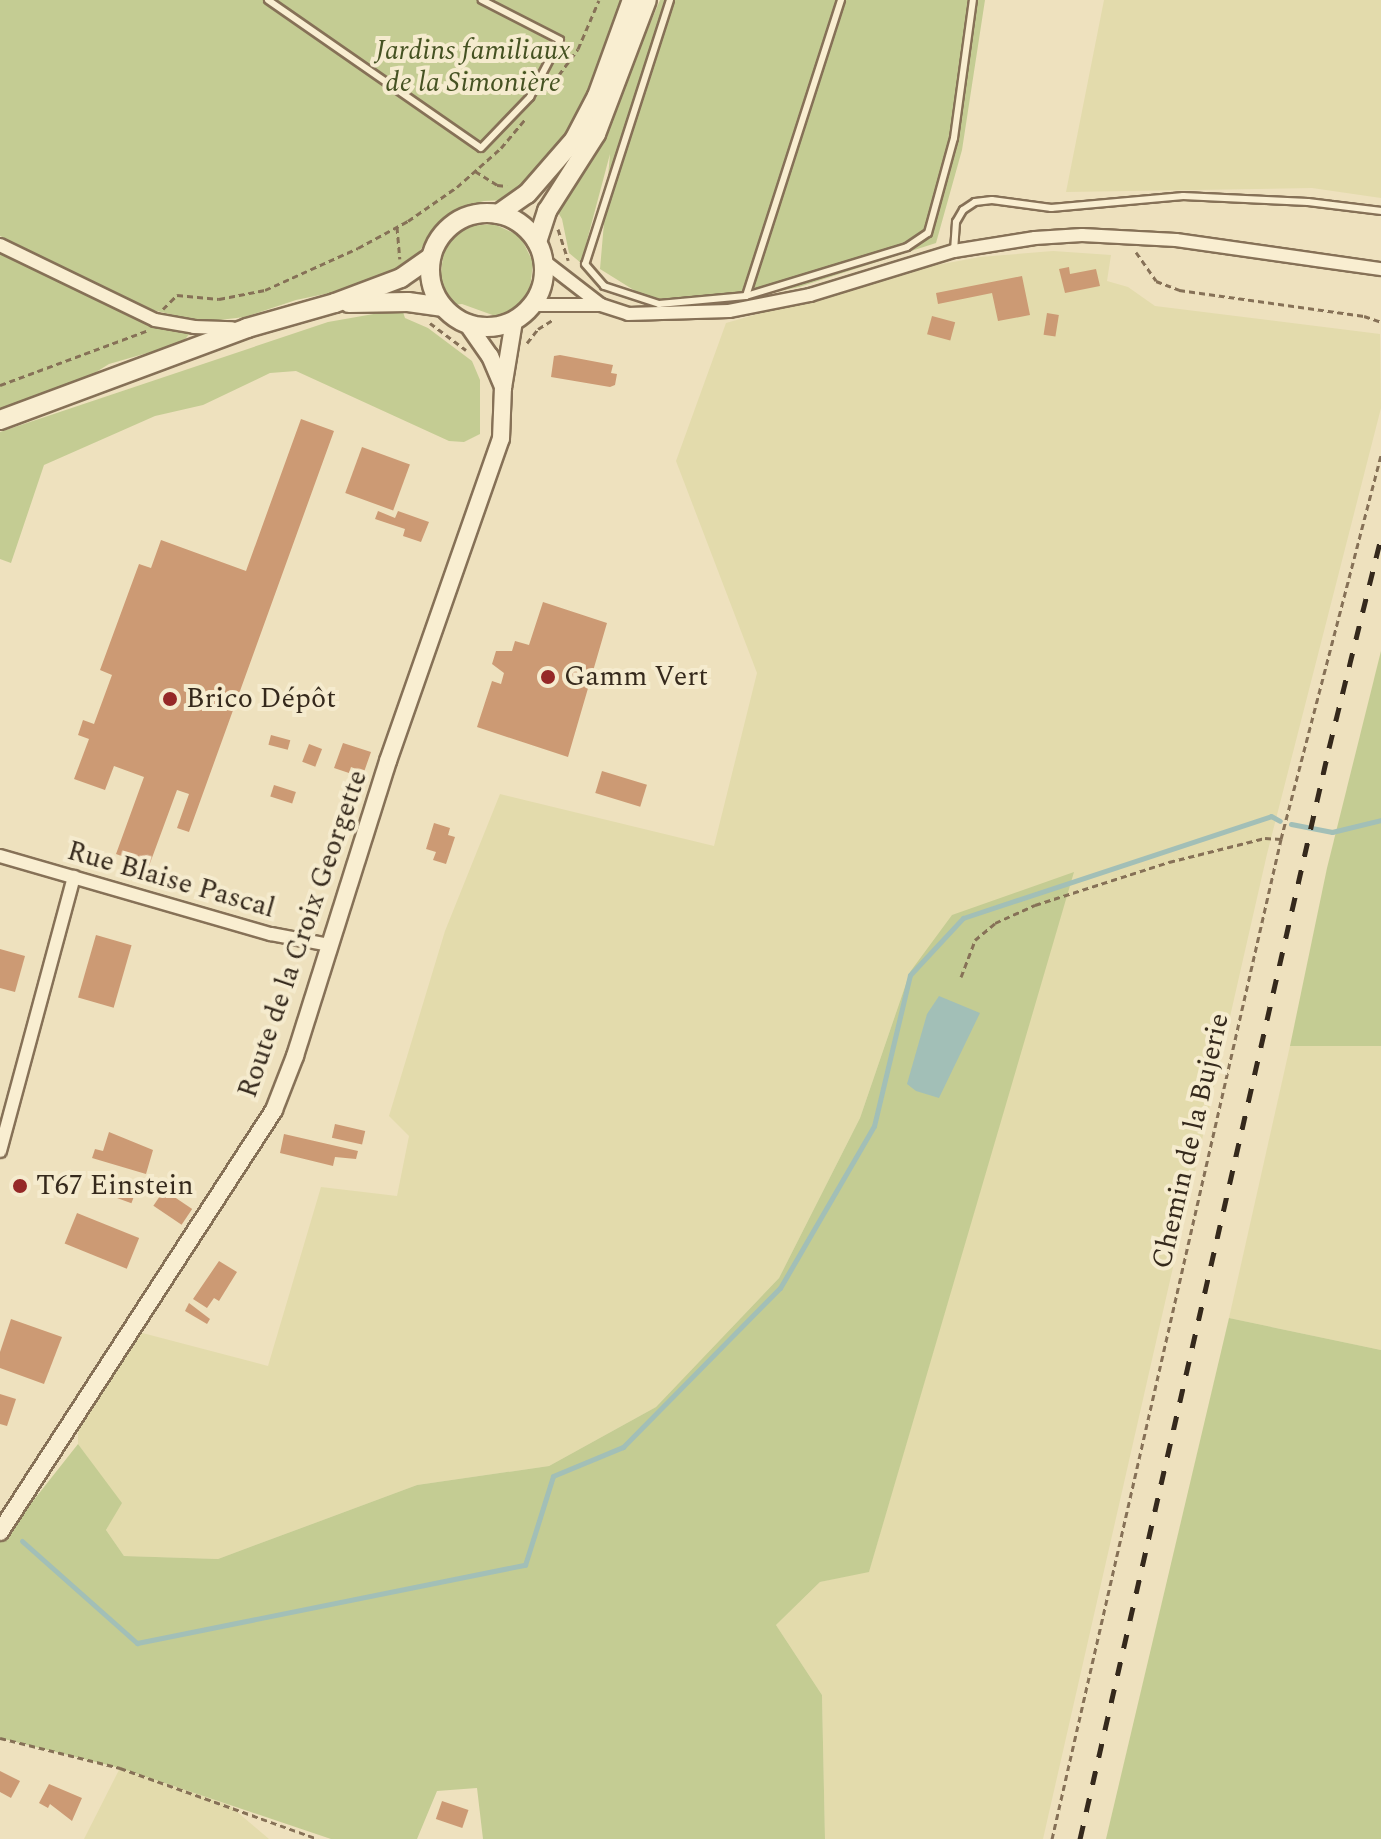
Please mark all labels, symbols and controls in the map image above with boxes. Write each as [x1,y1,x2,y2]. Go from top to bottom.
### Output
park label: Jardins familiaux de la Simonière [376,34,570,100]
place label: Gamm Vert [564,660,708,694]
marker: Gamm Vert [539,668,557,686]
place label: Brico Dépôt [186,682,336,716]
marker: Brico Dépôt [161,690,179,708]
street label: Route de la Croix Georgette [231,766,375,1102]
street label: Rue Blaise Pascal [63,834,279,926]
street label: Chemin de la Bujerie [1145,1010,1237,1272]
place label: T67 Einstein [36,1169,194,1203]
marker: T67 Einstein [11,1177,29,1195]

